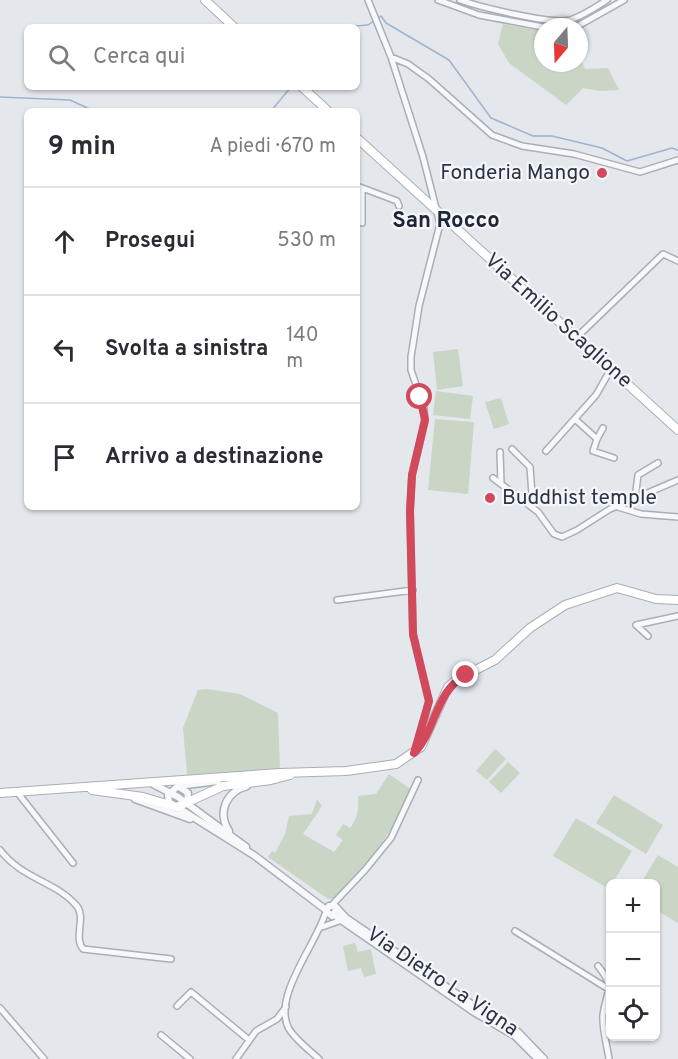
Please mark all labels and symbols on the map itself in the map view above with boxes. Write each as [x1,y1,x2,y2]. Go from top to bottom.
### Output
north arrow [534,18,588,72]
place label: Fonderia Mango [440,160,590,187]
marker: Fonderia Mango [595,166,609,180]
district label: San Rocco [392,208,500,235]
street label: Via Emilio Scaglione [478,248,638,394]
route start [406,383,432,409]
place label: Buddhist temple [502,485,657,512]
marker: Buddhist temple [483,491,497,505]
route end [452,661,478,687]
street label: Via Dietro La Vigna [361,921,523,1043]

